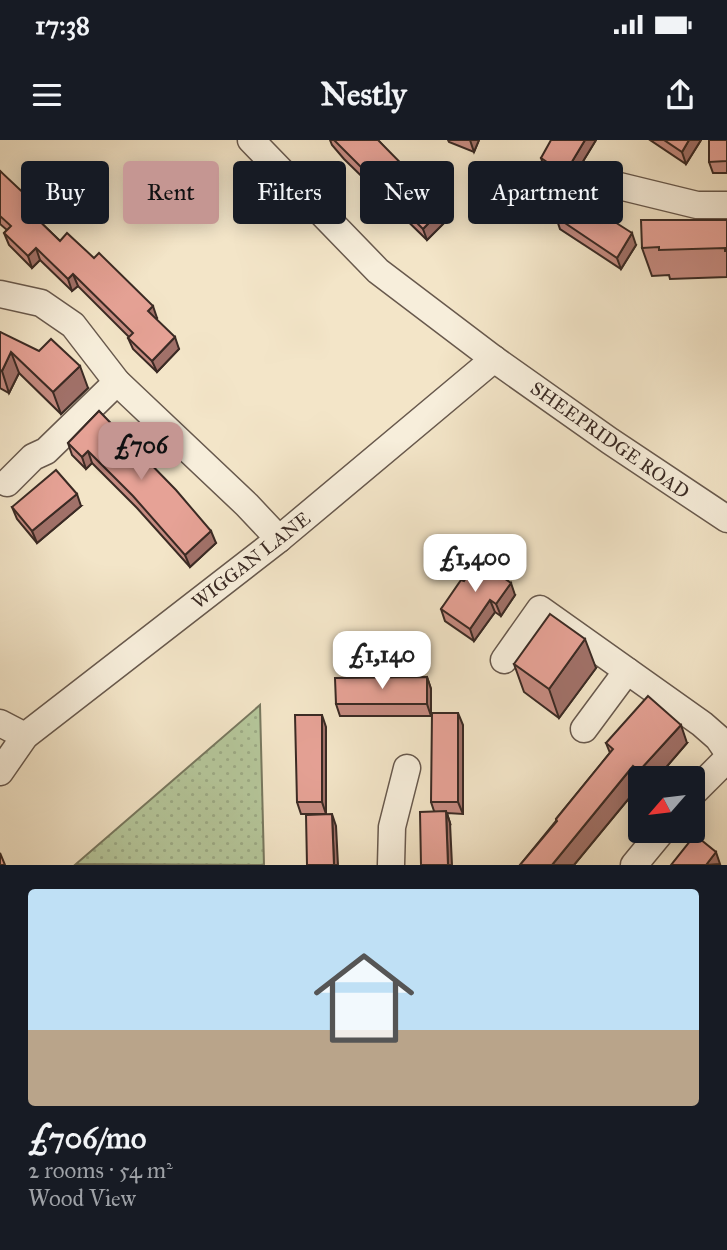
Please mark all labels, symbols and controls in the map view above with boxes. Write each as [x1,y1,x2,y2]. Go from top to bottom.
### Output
text: 17:38 [35,9,90,41]
text: Nestly [320,75,407,114]
icon: menu [28,76,66,114]
icon: share [661,76,699,114]
chip: Buy [21,161,109,224]
chip: Rent [123,161,219,224]
chip: Filters [233,161,346,224]
chip: New [360,161,454,224]
chip: Apartment [468,161,623,224]
street label: SHEEPRIDGE ROAD [526,377,694,504]
pin: £706 [100,422,182,482]
text: £706 [114,431,168,459]
street label: WIGGAN LANE [187,506,315,613]
pin: £1,400 [418,534,532,594]
text: £1,400 [439,543,511,571]
pin: £1,140 [325,631,439,691]
text: £1,140 [349,640,415,668]
north arrow [628,766,705,844]
map controls [628,766,705,843]
icon: home [301,935,427,1061]
text: £706/mo [28,1120,146,1156]
text: 2 rooms · 54 m² [28,1156,173,1184]
text: Wood View [28,1184,136,1212]

